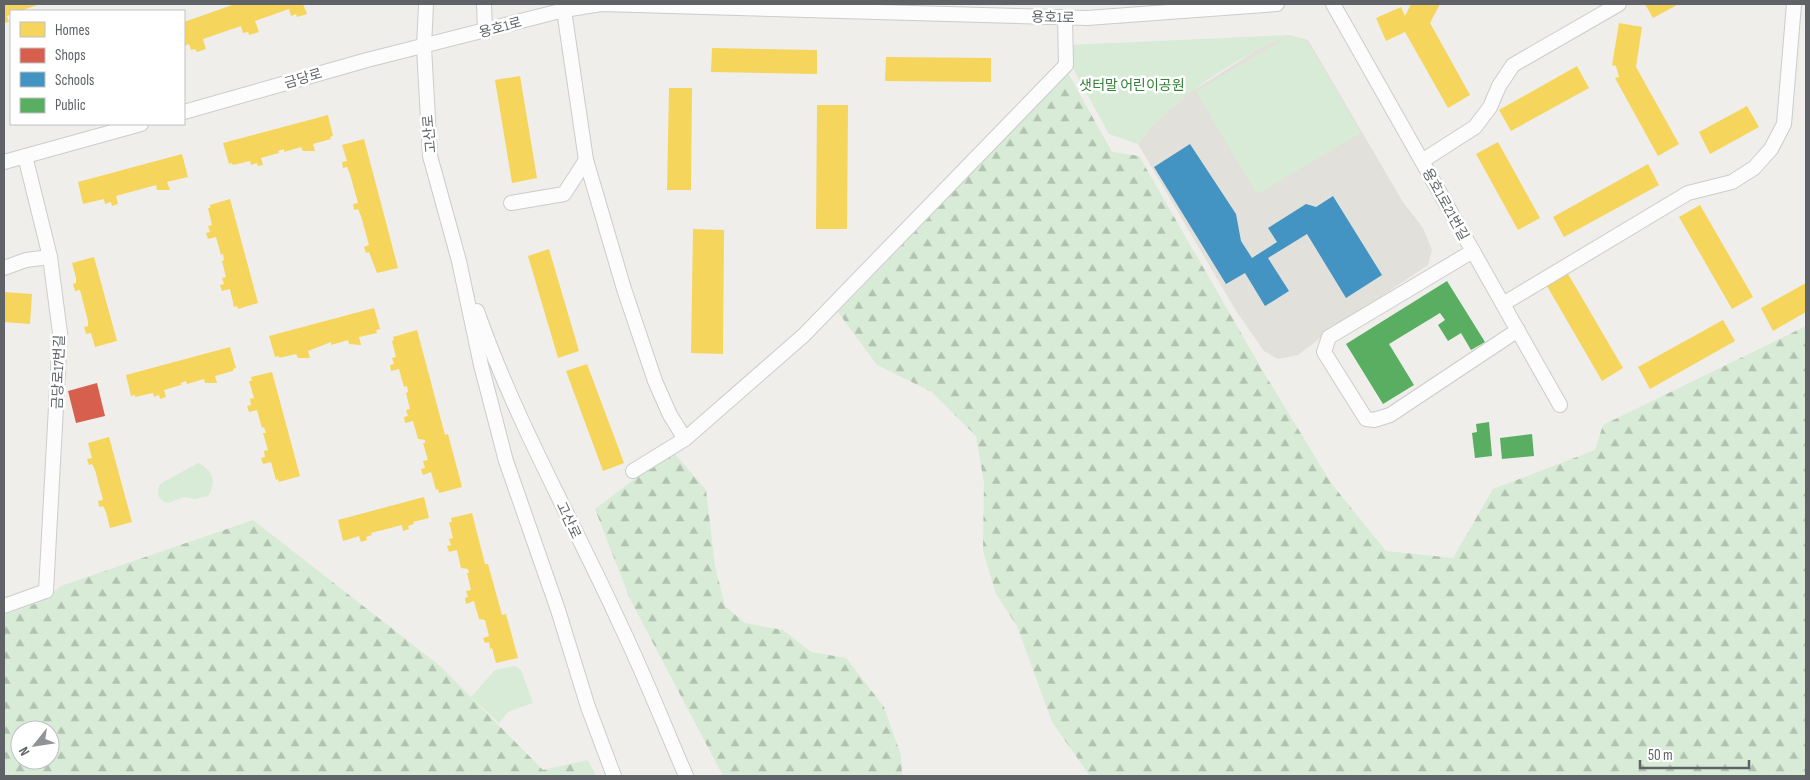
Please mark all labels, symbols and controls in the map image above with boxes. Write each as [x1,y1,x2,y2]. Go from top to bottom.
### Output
street label: 용호1로 [1031,9,1075,26]
legend [10,10,185,125]
street label: 용호1로 [477,14,523,41]
text: Homes [55,21,90,40]
text: Shops [55,46,86,65]
street label: 금당로 [282,65,324,92]
text: Schools [55,71,94,90]
park label: 샛터말 어린이공원 [1079,77,1185,94]
text: Public [55,96,86,115]
street label: 고산로 [419,114,440,154]
street label: 용호1로21번길 [1419,165,1472,243]
street label: 금당로17번길 [49,334,68,410]
street label: 고산로 [553,499,584,541]
north arrow [10,720,60,770]
scale bar [1640,738,1749,770]
text: N [15,744,33,759]
text: 50 m [1648,746,1673,765]

